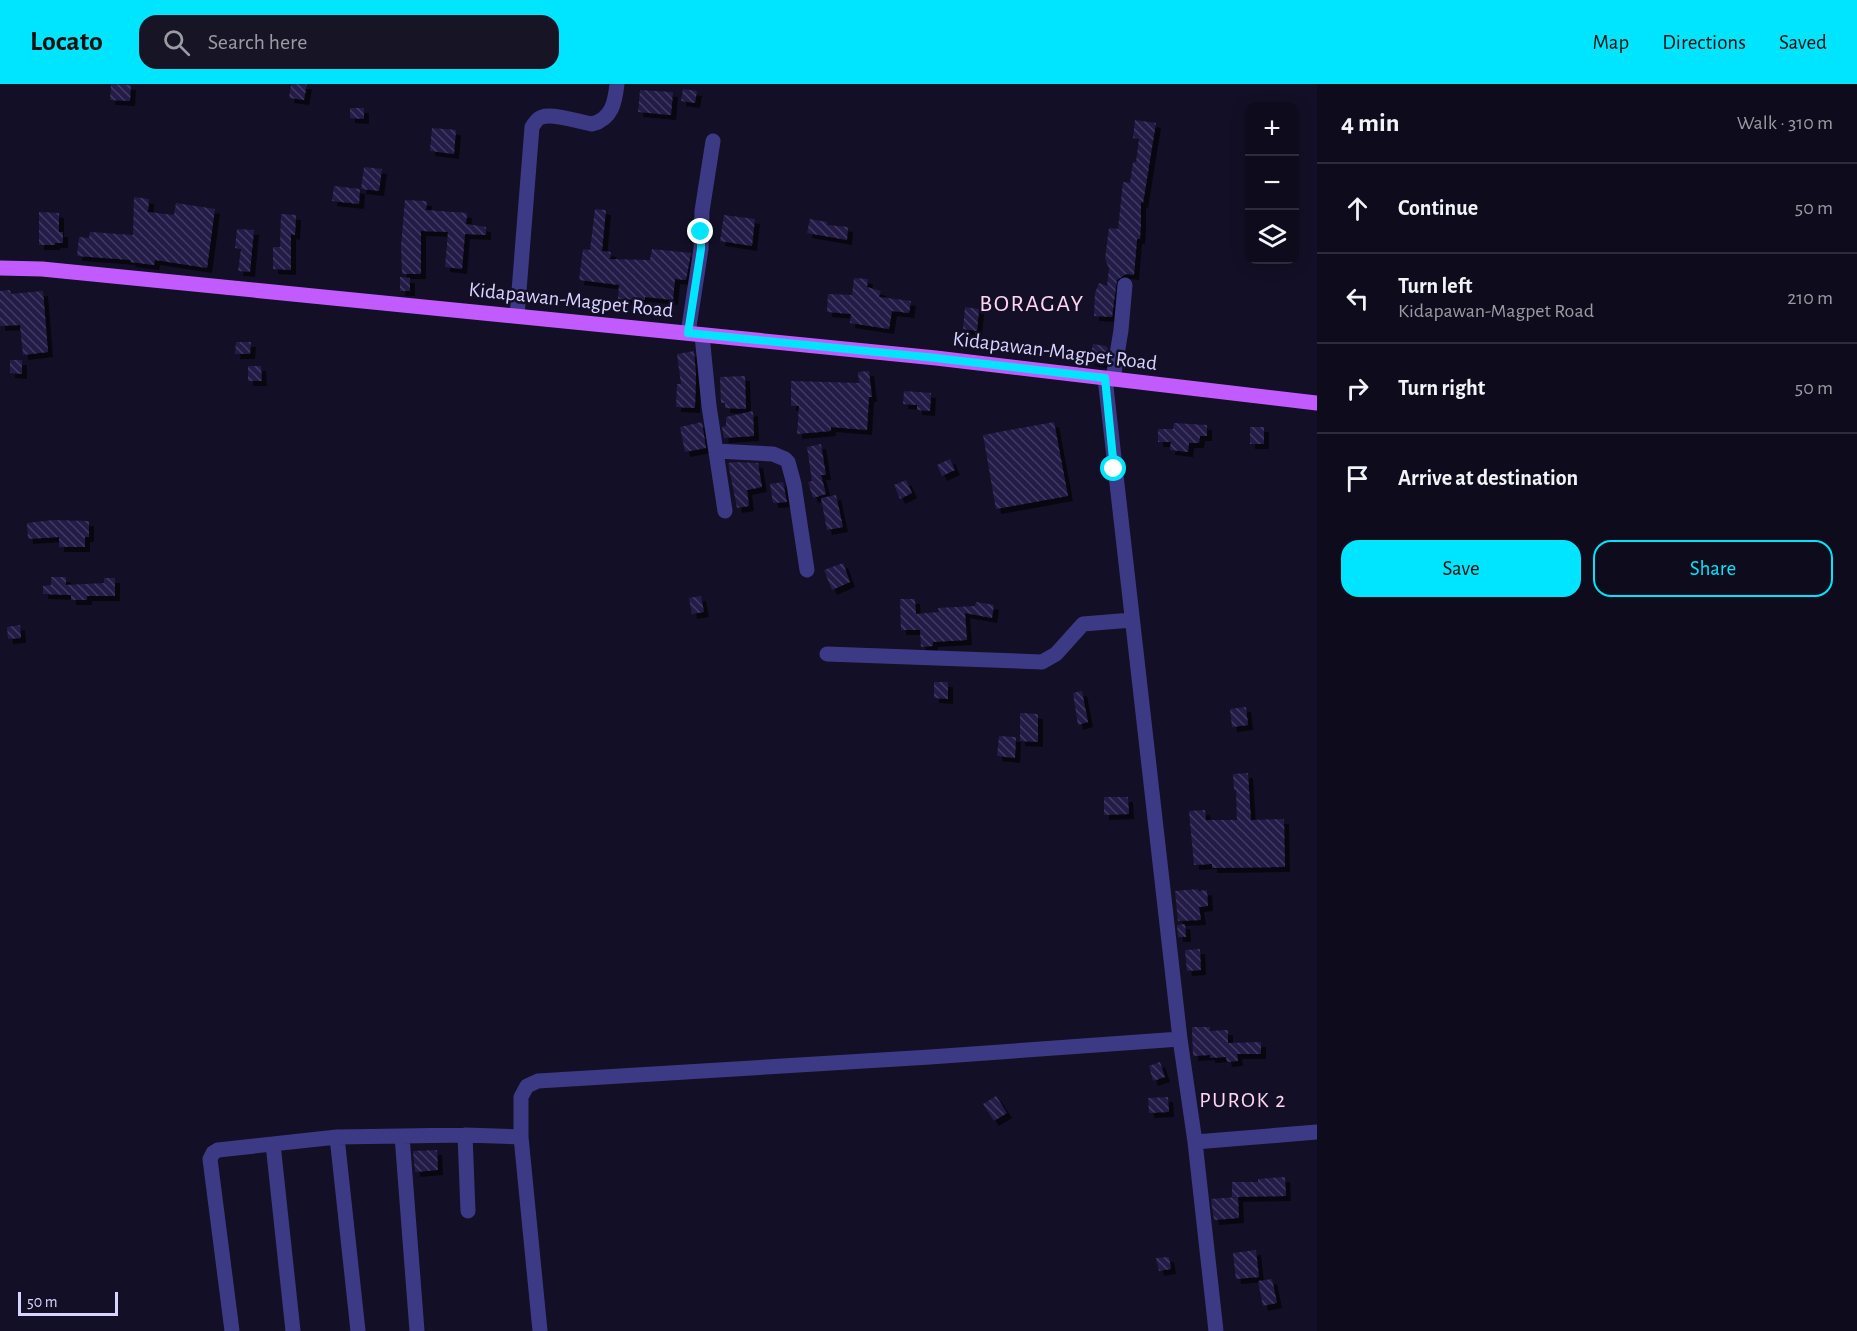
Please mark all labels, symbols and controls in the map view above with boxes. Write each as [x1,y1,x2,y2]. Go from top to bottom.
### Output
search box [139,15,559,69]
icon: search [160,26,193,59]
text: Locato [30,28,103,56]
text: Search here [208,31,307,53]
text: Map [1593,32,1629,53]
text: Directions [1662,32,1746,53]
text: Saved [1779,32,1827,53]
map controls [1245,102,1299,264]
button: + [1245,102,1299,156]
text: 4 min [1341,110,1400,136]
text: Walk · 310 m [1737,113,1833,133]
button: − [1245,156,1299,210]
icon: ahead [1341,192,1374,225]
text: Continue [1398,197,1478,219]
text: 50 m [1795,198,1833,218]
button: layers [1245,210,1299,264]
route end [687,218,713,244]
text: Turn left [1398,275,1472,297]
street label: Kidapawan-Magpet Road [468,279,675,321]
icon: left [1341,282,1374,315]
text: 210 m [1787,288,1833,308]
district label: BORAGAY [979,292,1085,316]
text: Kidapawan-Magpet Road [1398,301,1594,321]
street label: Kidapawan-Magpet Road [952,328,1159,374]
icon: right [1341,372,1374,405]
text: Turn right [1398,377,1485,399]
text: 50 m [1795,378,1833,398]
route start [1100,455,1126,481]
icon: arrive [1341,462,1374,495]
text: Arrive at destination [1398,467,1578,489]
button: Save [1341,540,1581,597]
button: Share [1593,540,1833,597]
district label: PUROK 2 [1199,1089,1287,1111]
scale bar [18,1289,118,1316]
text: 50 m [27,1294,58,1310]

